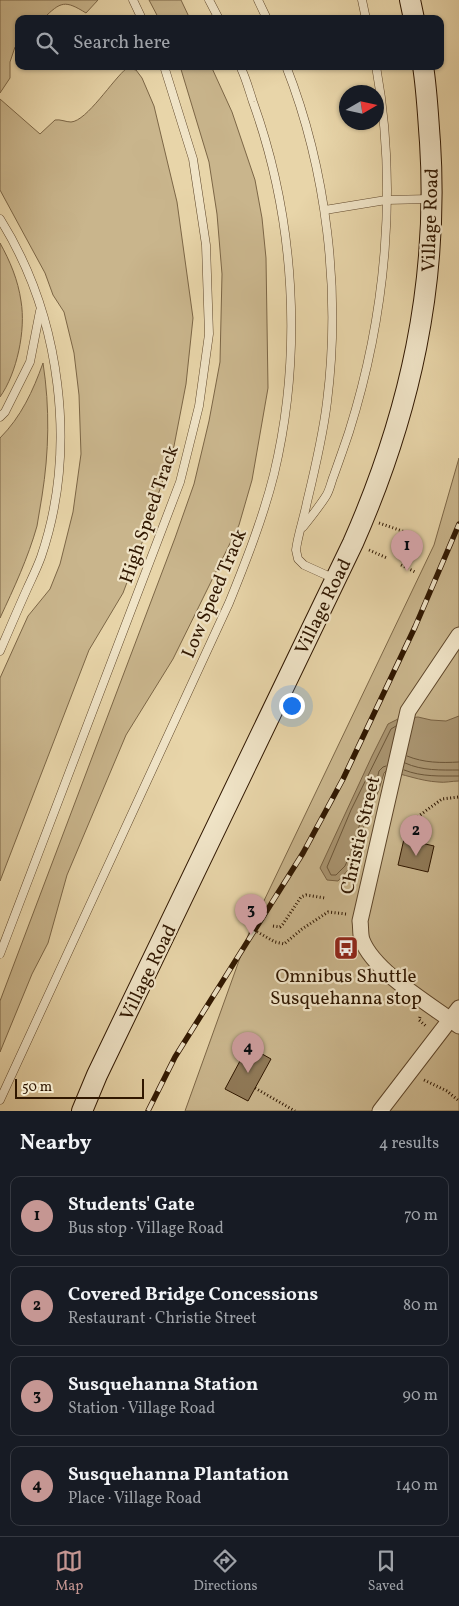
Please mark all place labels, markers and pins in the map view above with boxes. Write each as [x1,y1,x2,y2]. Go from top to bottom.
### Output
pin: 1 [391,530,423,571]
pin: 2 [400,815,432,856]
pin: 3 [235,894,267,935]
bus stop icon: Omnibus Shuttle Susquehanna stop [333,935,359,961]
place label: Omnibus Shuttle Susquehanna stop [270,964,422,1012]
pin: 4 [232,1032,264,1073]

